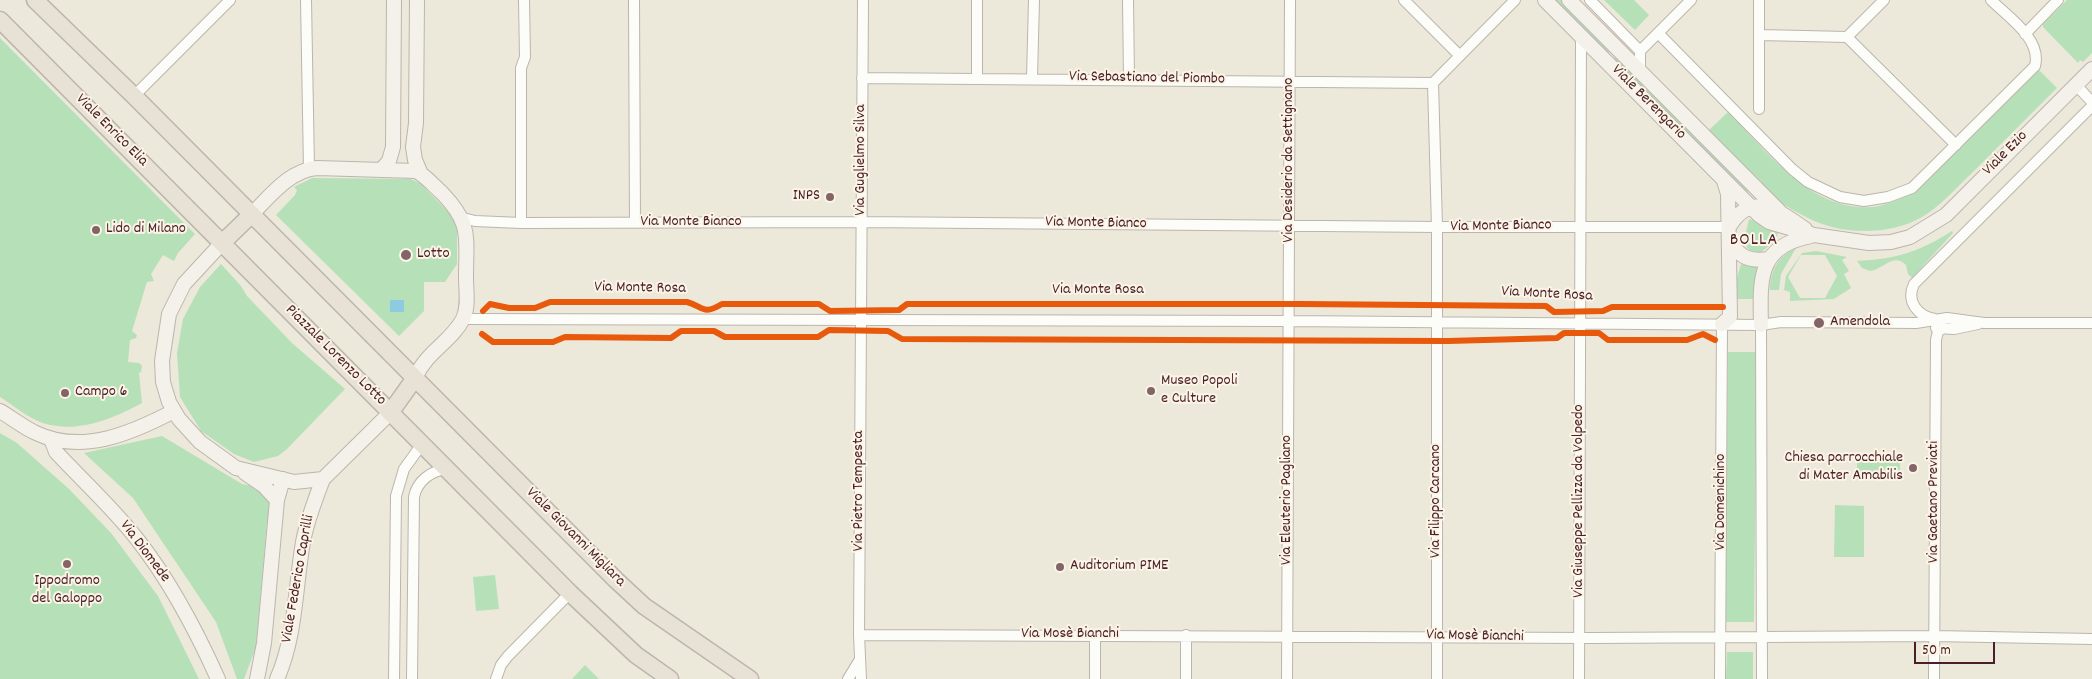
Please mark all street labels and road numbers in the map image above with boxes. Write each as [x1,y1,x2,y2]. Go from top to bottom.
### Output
street label: Viale Berengario [1607,62,1689,144]
street label: Via Sebastiano del Piombo [1069,68,1225,90]
street label: Via Desiderio da Settignano [1280,78,1300,242]
street label: Viale Enrico Elia [71,91,151,171]
street label: Via Guglielmo Silva [852,104,872,216]
street label: Viale Ezio [1979,127,2033,181]
street label: Via Monte Bianco [640,213,742,233]
street label: Via Monte Bianco [1045,214,1147,234]
street label: Via Monte Bianco [1450,217,1552,237]
street label: Via Monte Rosa [594,279,686,299]
street label: Via Monte Rosa [1052,281,1144,301]
street label: Via Monte Rosa [1501,283,1593,307]
street label: Piazzale Lorenzo Lotto [280,301,390,411]
street label: Via Giuseppe Pellizza da Volpedo [1570,404,1590,598]
street label: Via Pietro Tempesta [850,431,870,551]
street label: Via Eleuterio Pagliano [1278,435,1298,565]
street label: Via Gaetano Previati [1925,441,1945,563]
street label: Via Filippo Carcano [1427,444,1447,558]
street label: Via Domenichino [1712,454,1732,550]
street label: Viale Giovanni Migliara [521,484,629,592]
street label: Viale Federico Caprilli [278,514,320,644]
street label: Via Diomede [114,517,174,587]
street label: Via Mosè Bianchi [1021,625,1119,645]
street label: Via Mosè Bianchi [1426,627,1524,647]

